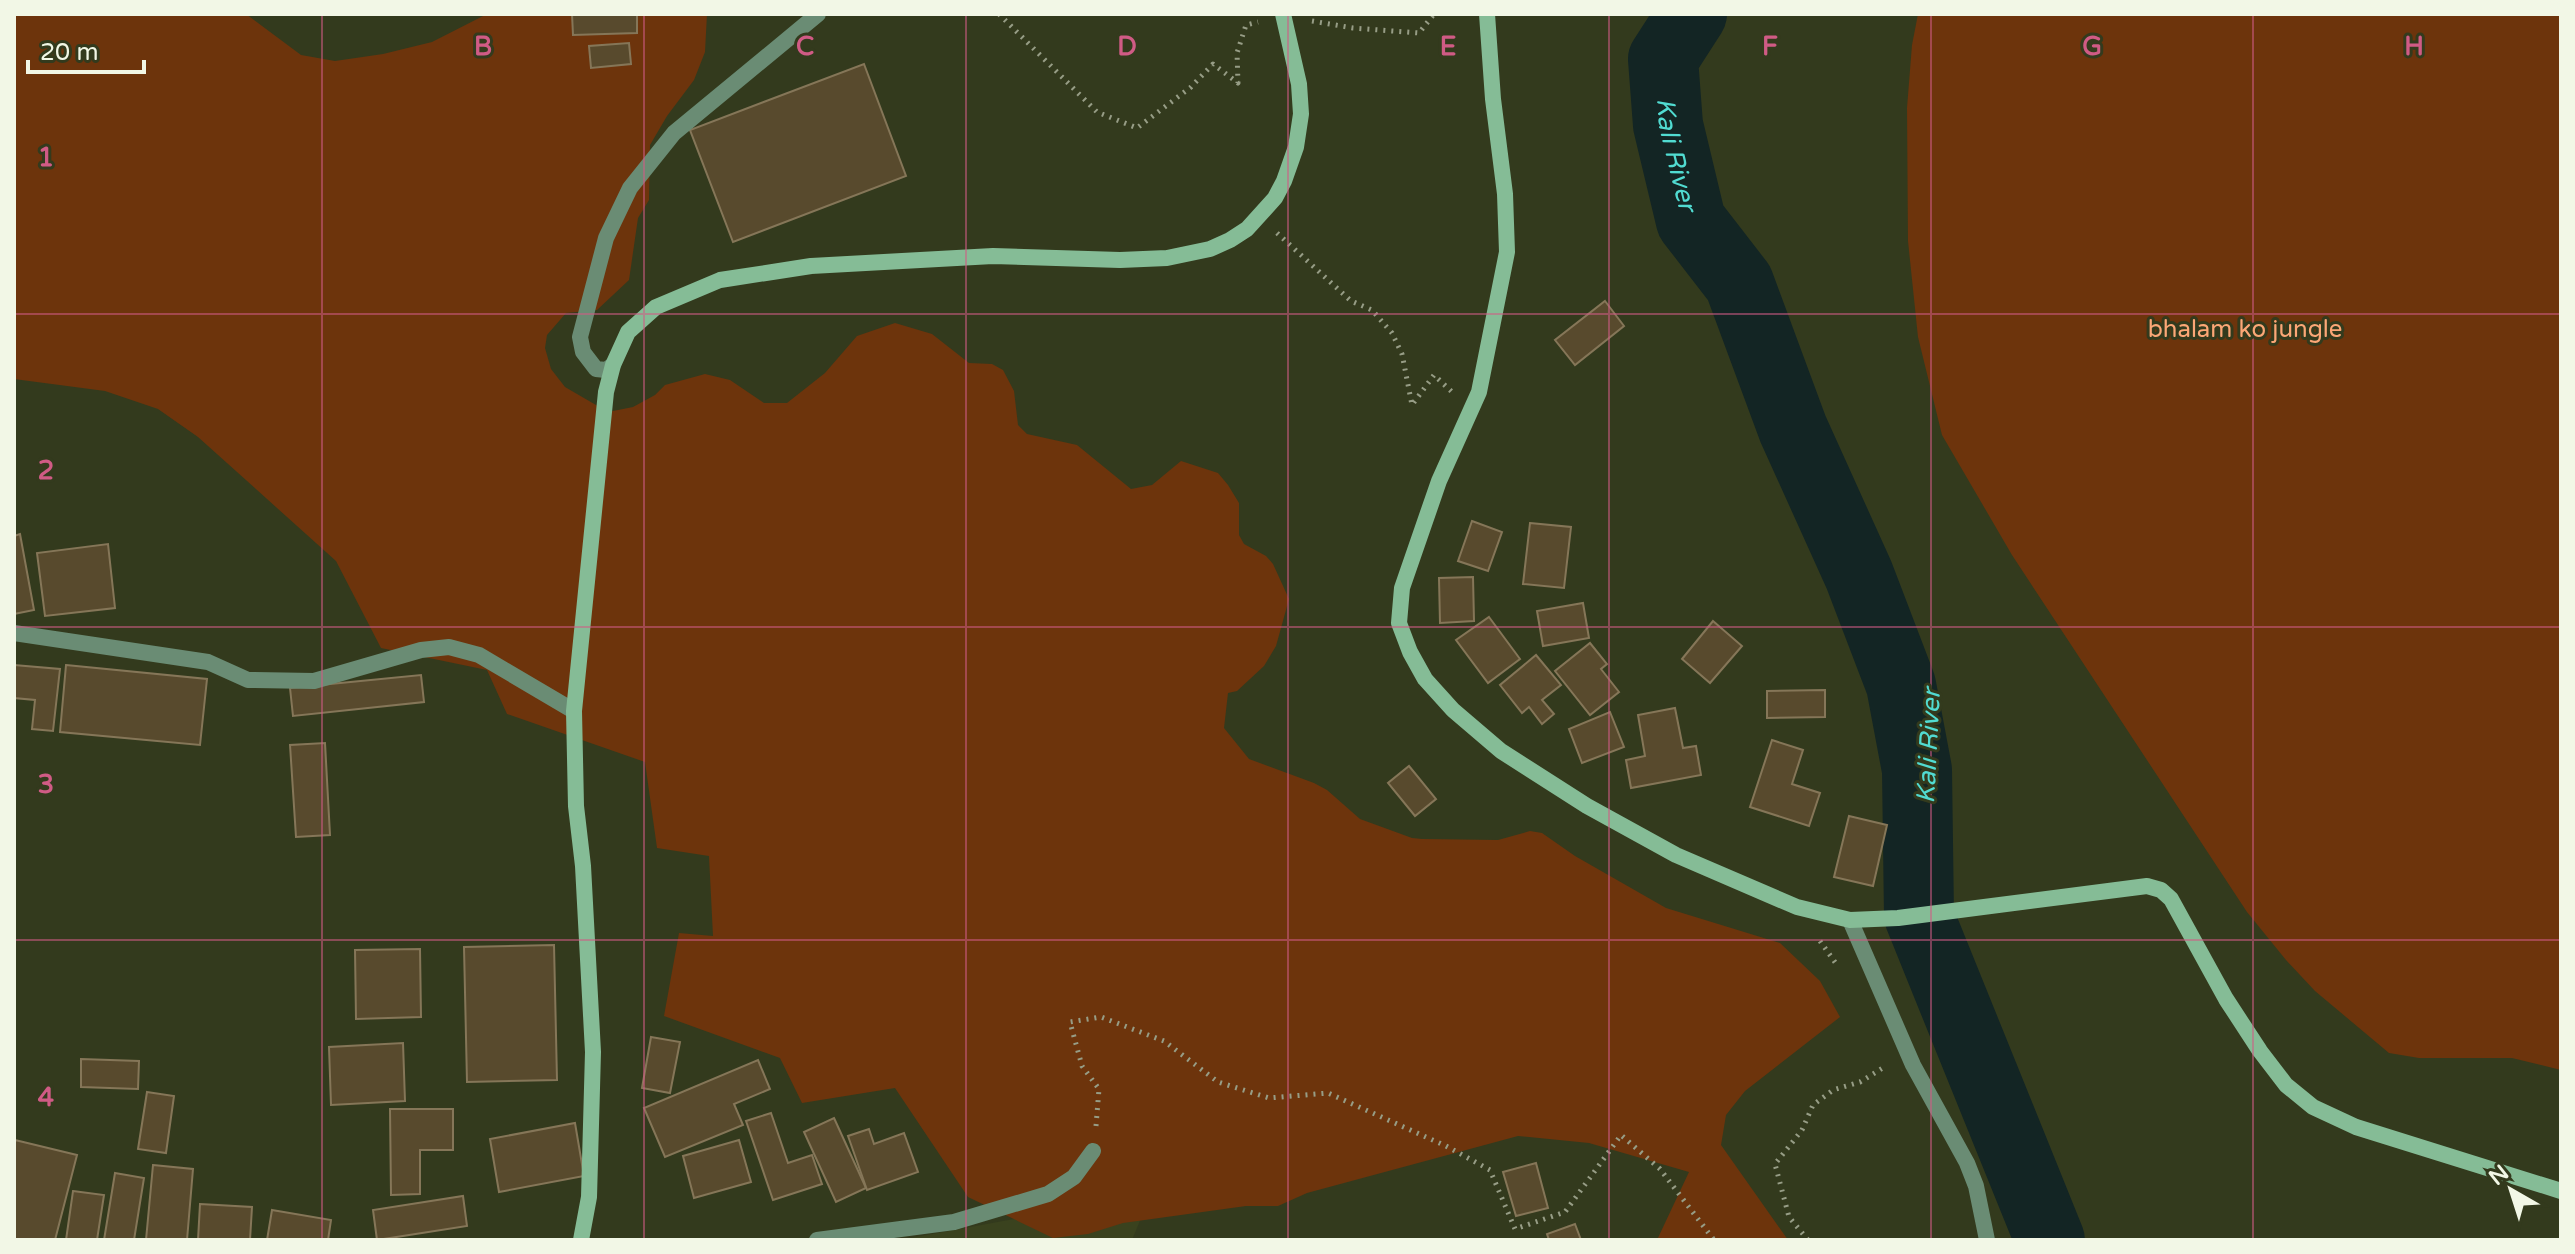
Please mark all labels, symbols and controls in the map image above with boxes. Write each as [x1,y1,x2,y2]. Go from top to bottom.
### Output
scale bar [28,24,144,74]
text: B [474,31,492,62]
text: C [796,31,814,62]
text: D [1117,31,1137,62]
text: E [1440,31,1456,62]
text: F [1762,31,1778,62]
text: G [2082,31,2102,62]
text: H [2404,31,2424,62]
text: 20 m [40,38,98,67]
water label: Kali River [1650,97,1704,217]
text: 1 [38,142,54,173]
park label: bhalam ko jungle [2148,315,2342,344]
text: 2 [38,455,54,486]
water label: Kali River [1910,685,1947,804]
text: 3 [38,769,54,800]
text: 4 [38,1082,54,1113]
north arrow [2471,1150,2551,1230]
text: N [2484,1160,2514,1191]

